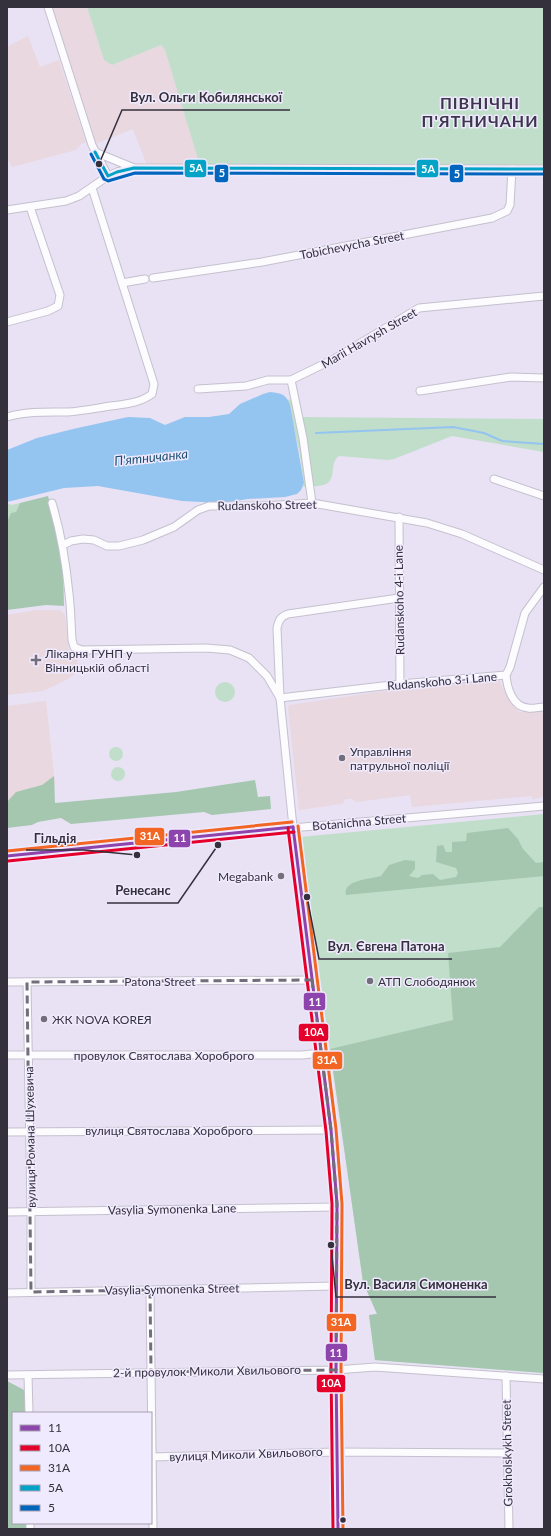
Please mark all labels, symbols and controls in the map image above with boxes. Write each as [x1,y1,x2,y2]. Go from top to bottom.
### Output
callout: Вул. Ольги Кобилянської [122,85,290,110]
text: Вул. Ольги Кобилянської [130,89,283,105]
district label: ПІВНІЧНІ П'ЯТНИЧАНИ [422,93,538,130]
line badge: 5А [184,159,207,178]
line badge: 5А [416,159,439,178]
text: 5А [189,161,203,174]
text: 5А [421,162,435,175]
line badge: 5 [214,164,229,183]
line badge: 5 [449,164,464,183]
text: 5 [219,166,225,179]
text: 5 [454,167,460,180]
street label: Tobichevycha Street [299,227,406,262]
street label: Marii Havrysh Street [318,304,420,372]
water label: П'ятничанка [113,445,189,469]
street label: Rudanskoho Street [217,497,317,513]
street label: Rudanskoho 4-i Lane [391,545,407,655]
place label: Лікарня ГУНП у Вінницькій області [44,646,149,675]
marker: Лікарня ГУНП у Вінницькій області [30,654,42,666]
street label: Rudanskoho 3-i Lane [386,669,498,693]
place label: Управління патрульної поліції [350,744,451,773]
marker: Управління патрульної поліції [337,753,347,763]
street label: Botanichna Street [312,810,407,834]
callout: Гільдія [26,825,84,850]
line badge: 31А [134,827,165,846]
text: 31А [140,829,161,842]
line badge: 11 [168,829,191,848]
text: Гільдія [34,830,76,846]
text: 11 [174,831,186,844]
place label: Megabank [218,869,274,884]
marker: Megabank [276,871,286,881]
callout: Ренесанс [107,878,178,903]
text: Ренесанс [115,882,172,898]
callout: Вул. Євгена Патона [319,934,452,959]
text: Вул. Євгена Патона [327,938,445,954]
street label: Patona Street [124,974,196,989]
place label: АТП Слободянюк [378,974,476,989]
marker: АТП Слободянюк [365,976,375,986]
line badge: 11 [303,992,326,1011]
text: 11 [309,995,321,1008]
place label: ЖК NOVA KOREЯ [52,1012,152,1027]
marker: ЖК NOVA KOREЯ [39,1014,49,1024]
line badge: 10А [298,1023,329,1042]
text: 10А [304,1025,325,1038]
street label: провулок Святослава Хороброго [74,1048,255,1063]
line badge: 31А [312,1051,343,1070]
text: 31А [317,1053,338,1066]
street label: вулиця Романа Шухевича [21,1066,39,1208]
street label: вулиця Святослава Хороброго [85,1123,253,1138]
street label: Vasylia Symonenka Lane [108,1200,236,1218]
callout: Вул. Василя Симоненка [336,1272,496,1297]
text: Вул. Василя Симоненка [344,1276,488,1292]
street label: Vasylia Symonenka Street [105,1280,240,1298]
line badge: 31А [326,1313,357,1332]
text: 31А [331,1315,352,1328]
line badge: 11 [325,1343,348,1362]
text: 11 [330,1346,342,1359]
street label: 2-й провулок Миколи Хвильового [113,1362,301,1380]
line badge: 10А [316,1374,346,1393]
text: 10А [321,1376,342,1389]
street label: Grokholskykh Street [499,1399,515,1507]
legend [12,1412,152,1524]
text: 11 [48,1420,62,1435]
text: 10А [48,1440,71,1455]
street label: вулиця Миколи Хвильового [169,1444,323,1464]
text: 31А [48,1460,71,1475]
text: 5А [48,1480,64,1495]
text: 5 [48,1500,55,1515]
unlabelled marker [338,1515,348,1525]

